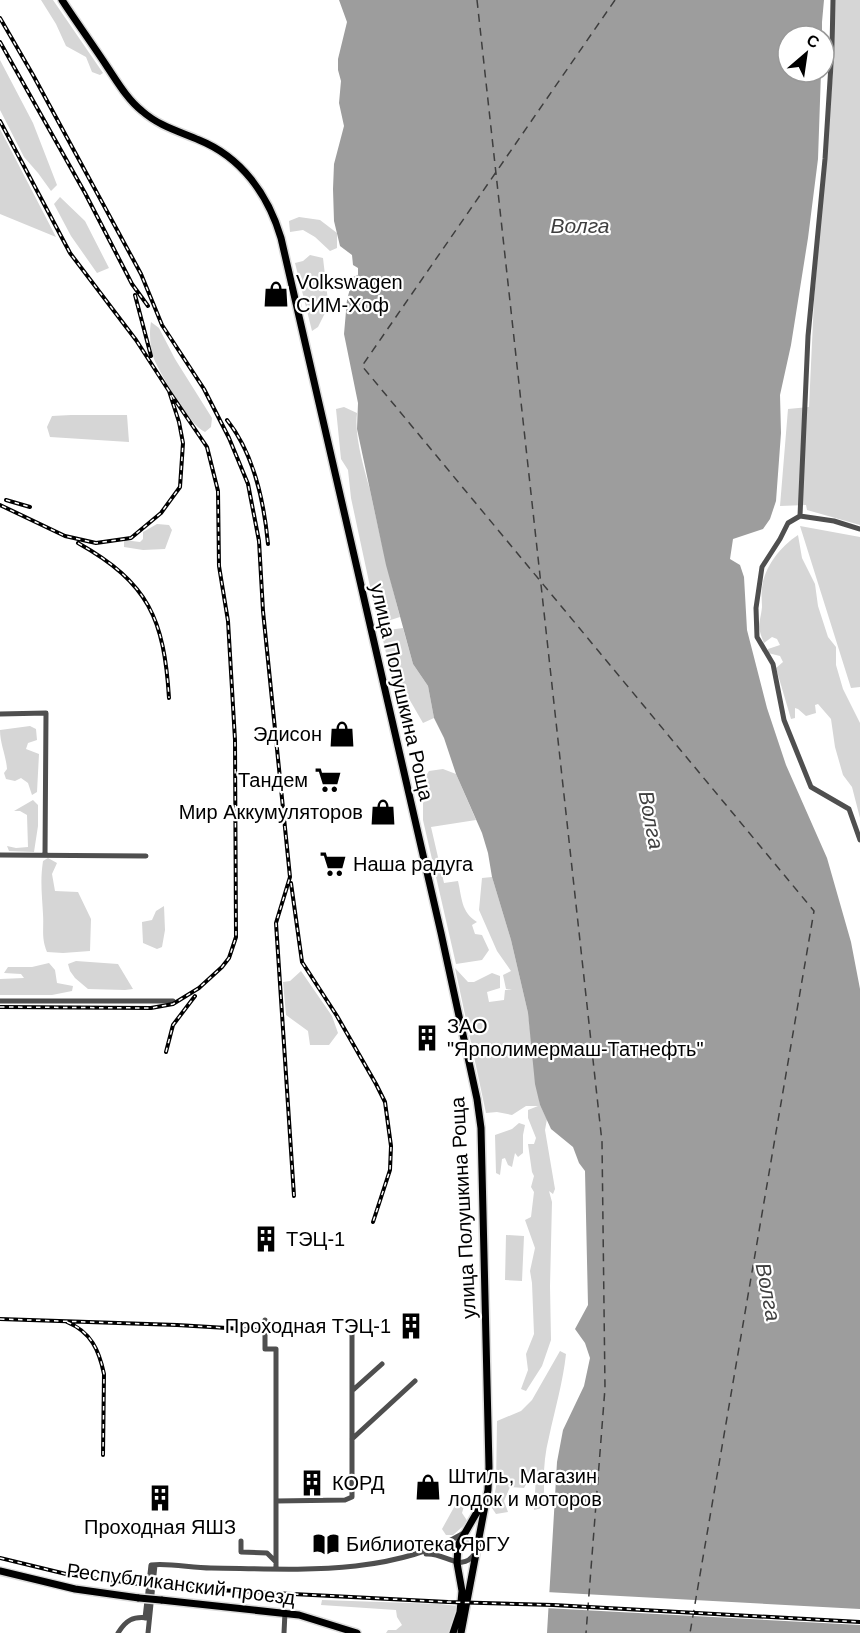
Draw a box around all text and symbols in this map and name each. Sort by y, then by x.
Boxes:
north arrow [776,24,836,84]
text: С [804,31,823,52]
water label: Волга [551,214,609,237]
place label: Volkswagen СИМ-Хоф [296,271,403,316]
shop icon: Volkswagen СИМ-Хоф [261,279,291,309]
street label: улица Полушкина Роща [366,581,438,804]
shop icon: Эдисон [327,719,357,749]
place label: Эдисон [253,723,322,745]
supermarket icon: Тандем [313,765,343,795]
place label: Тандем [238,769,308,791]
water label: Волга [635,789,668,851]
shop icon: Мир Аккумуляторов [368,797,398,827]
place label: Мир Аккумуляторов [179,801,363,823]
supermarket icon: Наша радуга [318,849,348,879]
place label: Наша радуга [353,853,474,875]
place label: ЗАО "Ярполимермаш-Татнефть" [447,1015,704,1060]
building icon: ЗАО "Ярполимермаш-Татнефть" [412,1023,442,1053]
street label: улица Полушкина Роща [446,1096,480,1319]
building icon: ТЭЦ-1 [251,1224,281,1254]
place label: ТЭЦ-1 [286,1228,345,1250]
water label: Волга [752,1261,785,1323]
building icon: Проходная ТЭЦ-1 [396,1311,426,1341]
place label: Проходная ТЭЦ-1 [225,1315,391,1337]
place label: Штиль, Магазин лодок и моторов [448,1465,602,1510]
building icon: КОРД [297,1468,327,1498]
place label: КОРД [332,1472,385,1494]
shop icon: Штиль, Магазин лодок и моторов [413,1472,443,1502]
building icon: Проходная ЯШЗ [145,1483,175,1513]
place label: Проходная ЯШЗ [84,1516,236,1538]
library icon: Библиотека ЯрГУ [311,1529,341,1559]
place label: Библиотека ЯрГУ [346,1533,510,1555]
street label: Республиканский проезд [65,1559,297,1609]

